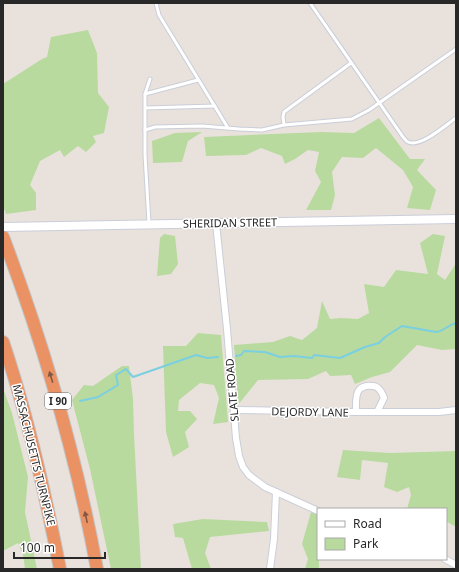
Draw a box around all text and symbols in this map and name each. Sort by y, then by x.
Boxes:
street label: SHERIDAN STREET [183,214,277,231]
street label: SLATE ROAD [221,358,242,422]
one-way arrow [48,371,54,383]
street label: MASSACHUSETTS TURNPIKE [10,383,59,527]
road number: I 90 [45,393,71,409]
street label: DEJORDY LANE [271,403,349,420]
legend [317,508,447,560]
one-way arrow [83,511,89,523]
text: Road [353,515,382,532]
scale bar [14,534,105,560]
text: Park [353,535,379,552]
text: 100 m [20,539,55,556]

